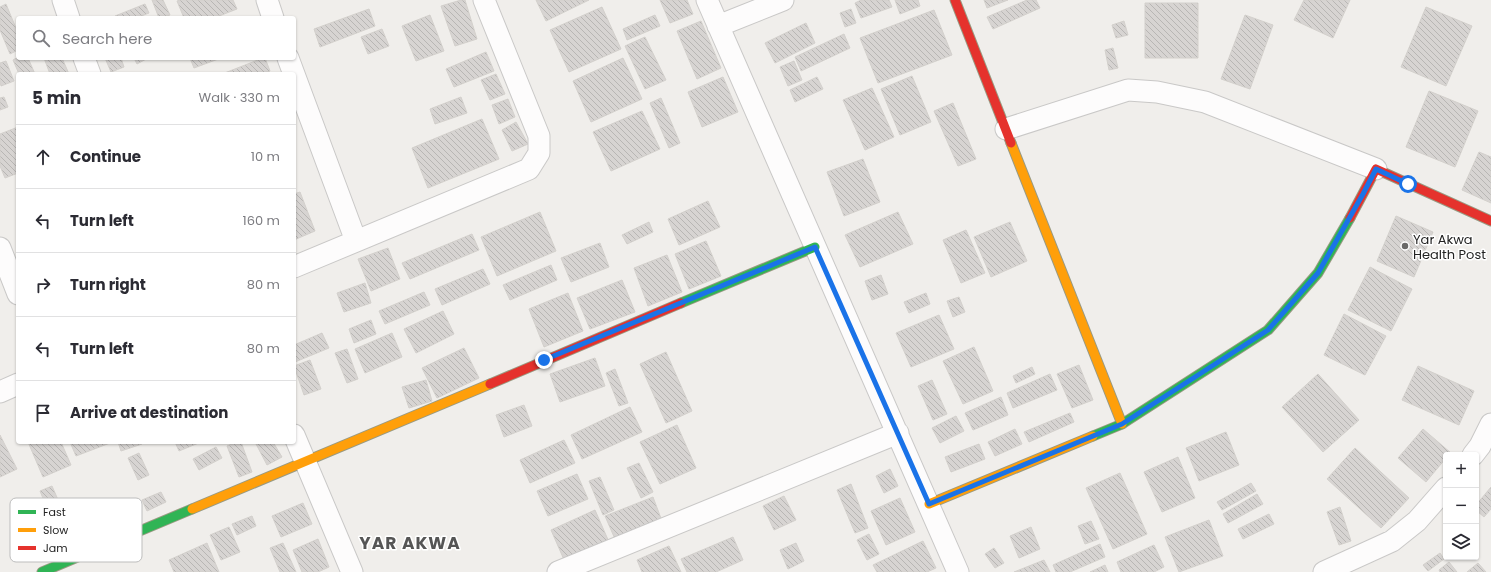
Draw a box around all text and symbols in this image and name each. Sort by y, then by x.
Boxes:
search box [16,16,296,60]
icon: search [30,27,52,49]
text: Search here [62,28,152,49]
text: 5 min [32,86,81,110]
text: Walk · 330 m [199,88,280,107]
icon: ahead [32,146,54,168]
text: Continue [70,146,141,167]
text: 10 m [251,147,280,166]
route start [1399,175,1417,193]
icon: left [32,210,54,232]
text: Turn left [70,210,134,231]
text: 160 m [243,211,280,230]
place label: Yar Akwa Health Post [1413,230,1486,264]
marker: Yar Akwa Health Post [1400,241,1410,251]
icon: right [32,274,54,296]
text: Turn right [70,274,146,295]
text: 80 m [247,275,280,294]
icon: left [32,338,54,360]
text: Turn left [70,338,134,359]
text: 80 m [247,339,280,358]
route end [535,351,553,369]
icon: arrive [32,402,54,424]
text: Arrive at destination [70,402,228,423]
map controls [1443,452,1479,560]
button: + [1443,452,1479,488]
button: − [1443,488,1479,524]
legend [10,498,142,562]
text: Fast [43,504,66,520]
text: Slow [43,522,68,538]
button: layers [1443,524,1479,560]
district label: YAR AKWA [359,531,461,555]
text: Jam [43,540,68,556]

